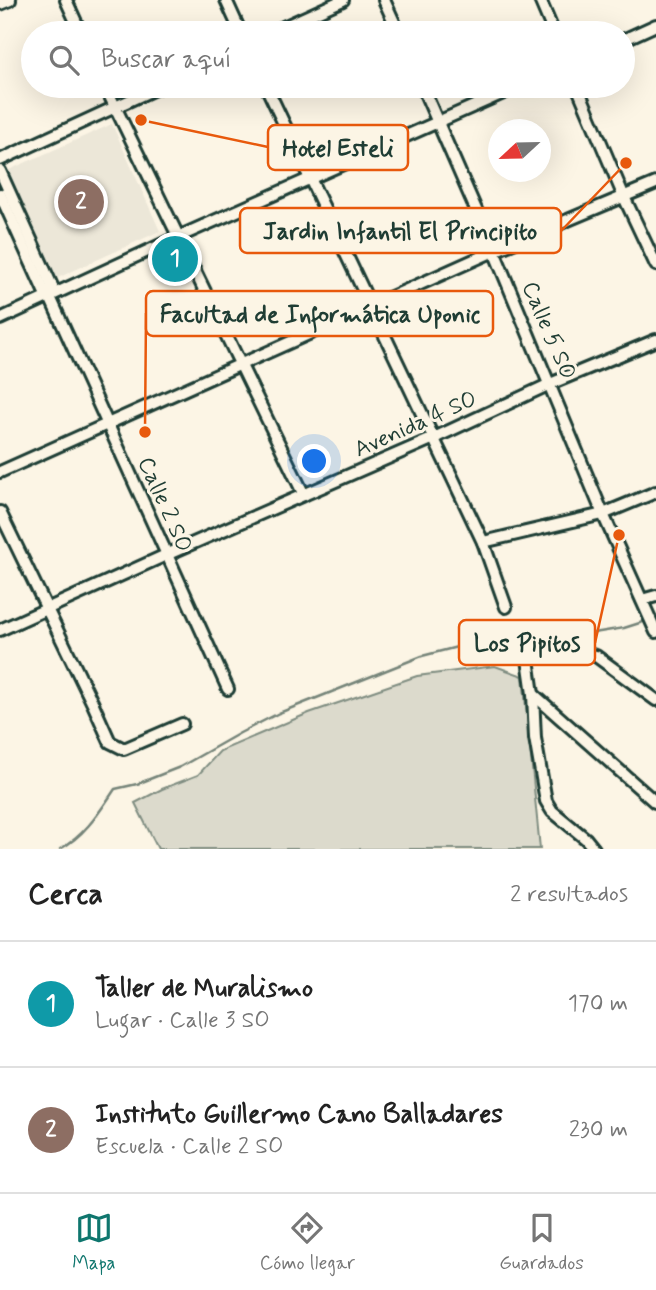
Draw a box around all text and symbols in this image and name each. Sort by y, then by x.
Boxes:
search box [21,21,635,98]
icon: search [45,41,83,79]
text: Buscar aquí [101,43,232,77]
north arrow [488,119,551,182]
callout: Hotel Esteli [268,125,408,170]
text: Hotel Esteli [282,134,394,165]
pin: 2 [58,176,104,228]
callout: Jardin Infantil El Principito [240,208,561,253]
text: Jardin Infantil El Principito [263,217,537,248]
pin: 1 [152,233,198,285]
street label: Calle 5 SO [514,277,582,384]
callout: Facultad de Informática Uponic [146,291,493,336]
text: Facultad de Informática Uponic [160,300,481,333]
street label: Avenida 4 SO [350,384,482,465]
your location [297,444,331,478]
street label: Calle 2 SO [130,452,199,557]
callout: Los Pipitos [459,620,595,665]
text: Los Pipitos [474,629,581,660]
text: Cerca [28,875,103,914]
text: 2 resultados [510,880,628,910]
text: Taller de Muralismo [95,972,313,1006]
text: 1 [46,989,56,1019]
text: 170 m [568,989,628,1019]
text: Lugar · Calle 3 SO [95,1006,270,1036]
text: Instituto Guillermo Cano Balladares [95,1098,503,1132]
text: 2 [45,1115,57,1145]
text: 230 m [569,1115,628,1145]
text: Escuela · Calle 2 SO [95,1132,284,1162]
tab: Mapa [72,1209,115,1276]
tab: Cómo llegar [260,1209,355,1276]
tab: Guardados [499,1209,584,1276]

